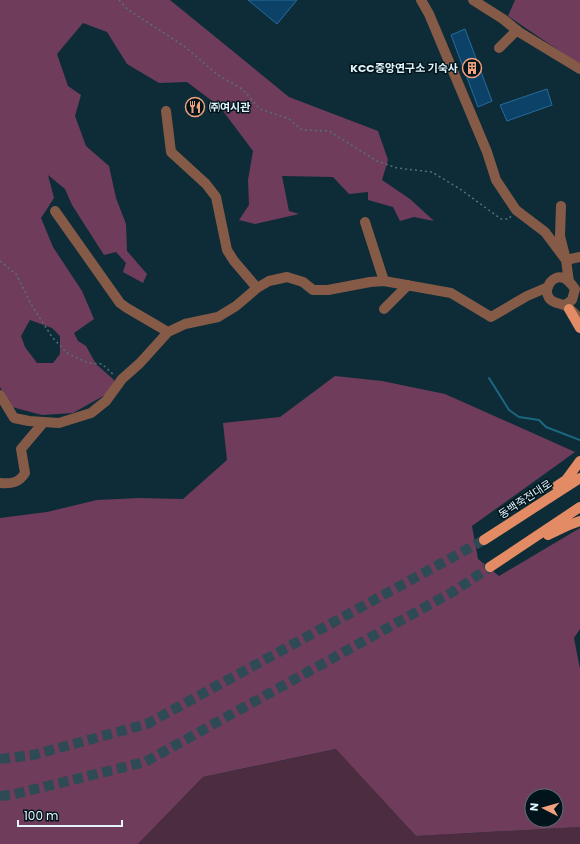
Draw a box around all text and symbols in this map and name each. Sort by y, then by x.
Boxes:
building icon: KCC중앙연구소 기숙사 [461,57,483,79]
place label: KCC중앙연구소 기숙사 [350,60,458,76]
restaurant icon: ㈜여시관 [184,96,206,118]
place label: ㈜여시관 [209,99,250,115]
street label: 동백죽전대로 [495,476,555,522]
north arrow [524,788,564,828]
scale bar [18,802,122,828]
text: N [526,802,542,812]
text: 100 m [24,807,58,824]

